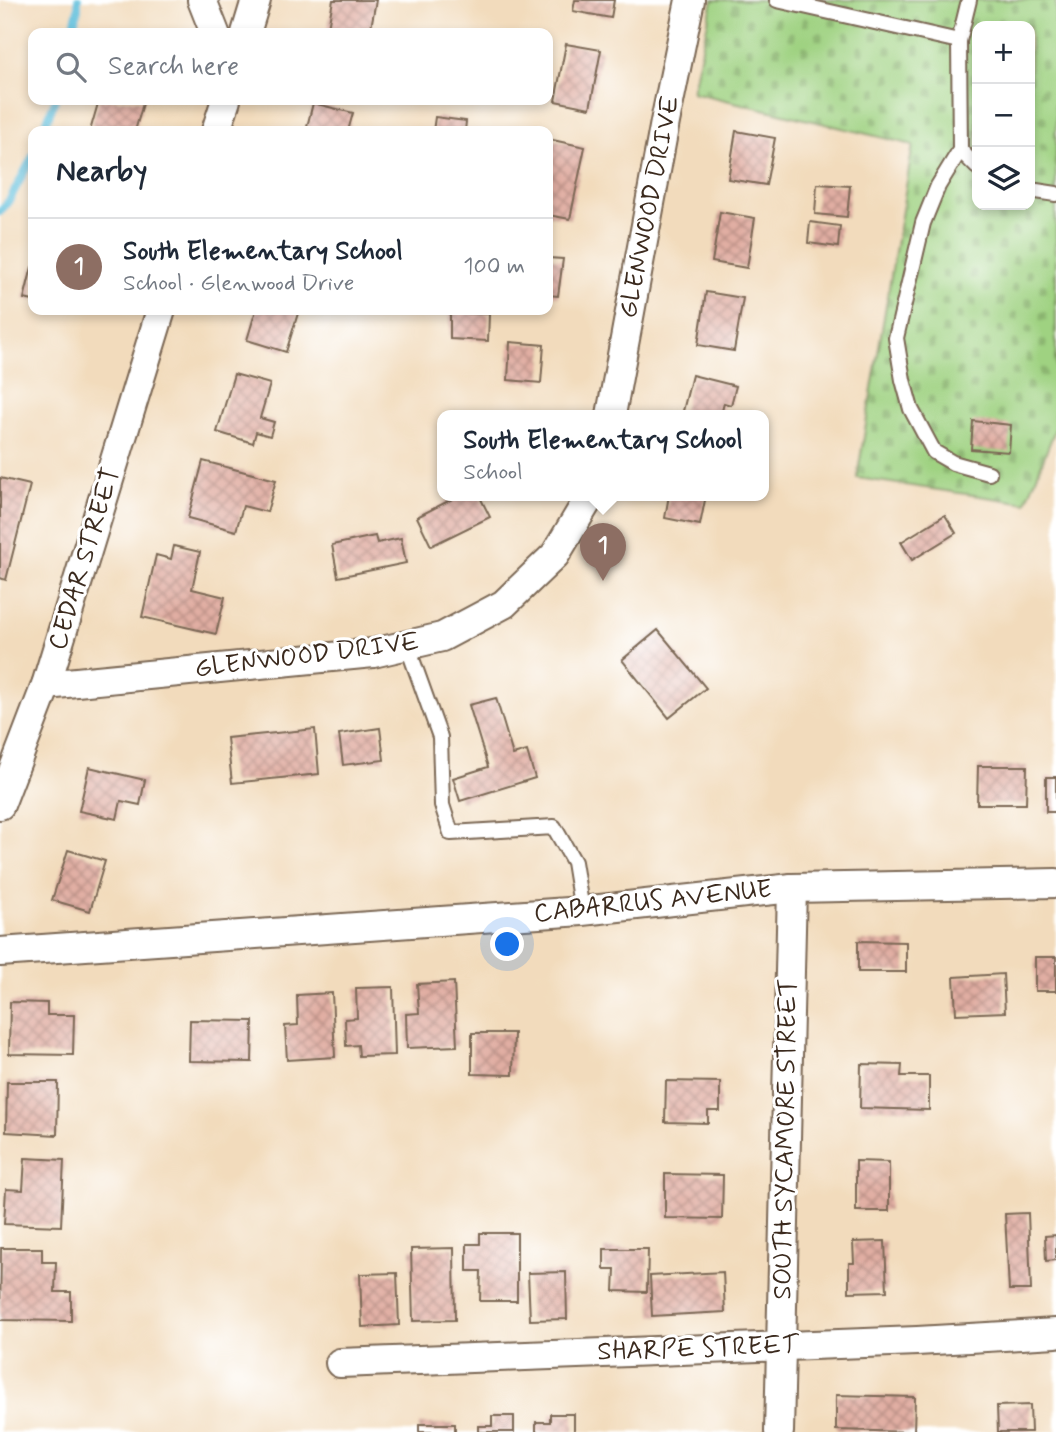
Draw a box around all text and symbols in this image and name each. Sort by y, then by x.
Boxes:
map controls [972,21,1035,210]
button: + [972,21,1035,84]
search box [28,28,553,105]
icon: search [52,48,90,86]
text: Search here [108,50,239,84]
button: − [972,84,1035,147]
street label: GLENWOOD DRIVE [612,93,688,321]
button: layers [972,147,1035,210]
text: Nearby [56,152,147,191]
text: South Elementary School [123,235,403,269]
text: 1 [74,252,84,282]
text: 100 m [463,252,525,282]
text: School · Glenwood Drive [123,269,354,299]
popup [437,410,769,501]
text: South Elementary School [463,424,743,458]
text: School [463,458,523,488]
street label: CEDAR STREET [41,464,129,654]
pin: 1 [580,523,626,581]
street label: GLENWOOD DRIVE [193,625,421,687]
street label: CABARRUS AVENUE [532,873,774,931]
your location [490,927,524,961]
street label: SOUTH SYCAMORE STREET [766,978,806,1300]
street label: SHARPE STREET [597,1328,801,1370]

